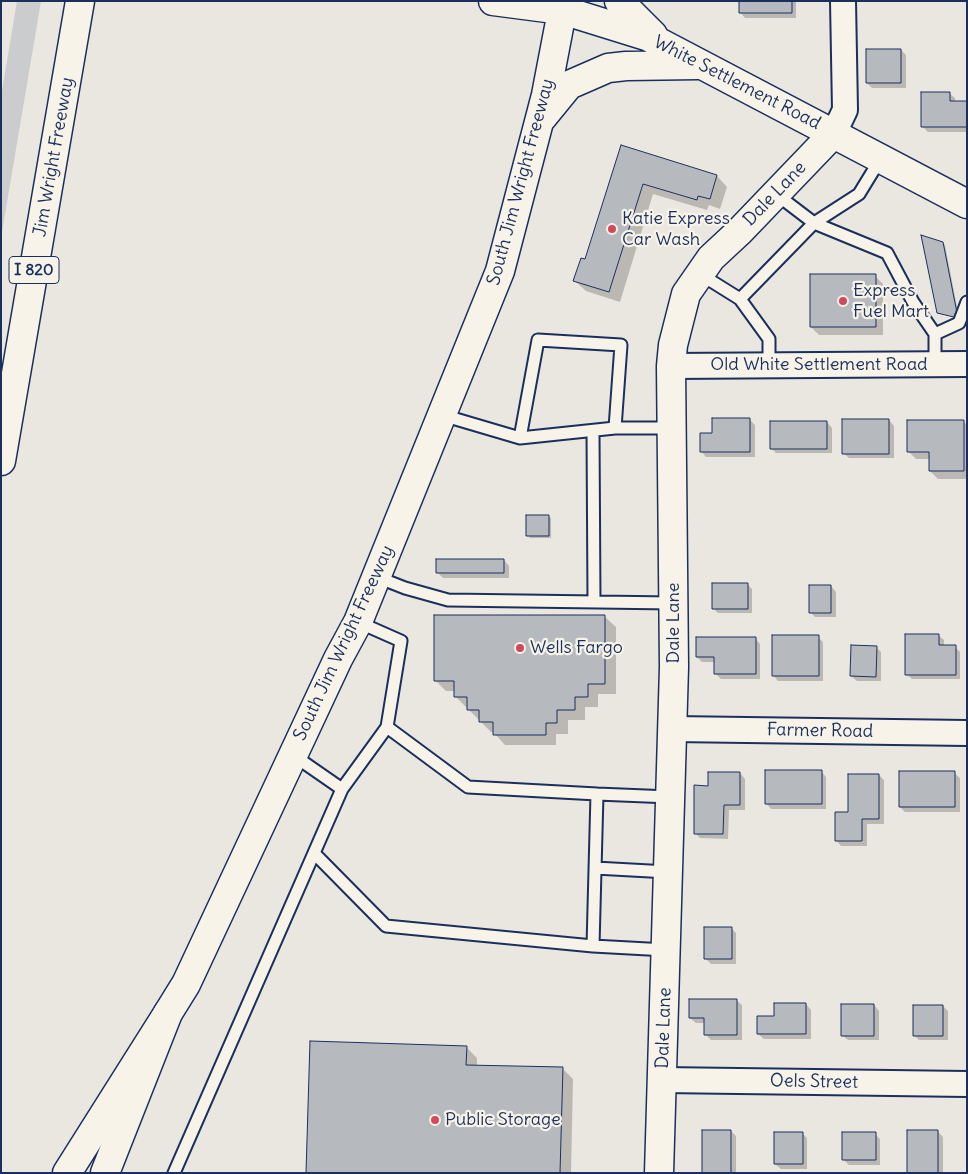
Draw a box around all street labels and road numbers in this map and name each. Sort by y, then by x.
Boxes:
street label: White Settlement Road [650,31,824,135]
street label: Jim Wright Freeway [29,76,79,238]
street label: South Jim Wright Freeway [483,76,559,288]
street label: Dale Lane [739,157,811,231]
road number: I 820 [9,256,59,284]
street label: Old White Settlement Road [710,354,928,376]
street label: South Jim Wright Freeway [289,542,399,744]
street label: Dale Lane [663,582,685,664]
street label: Farmer Road [767,719,873,743]
street label: Dale Lane [652,987,676,1069]
street label: Oels Street [770,1070,858,1094]

